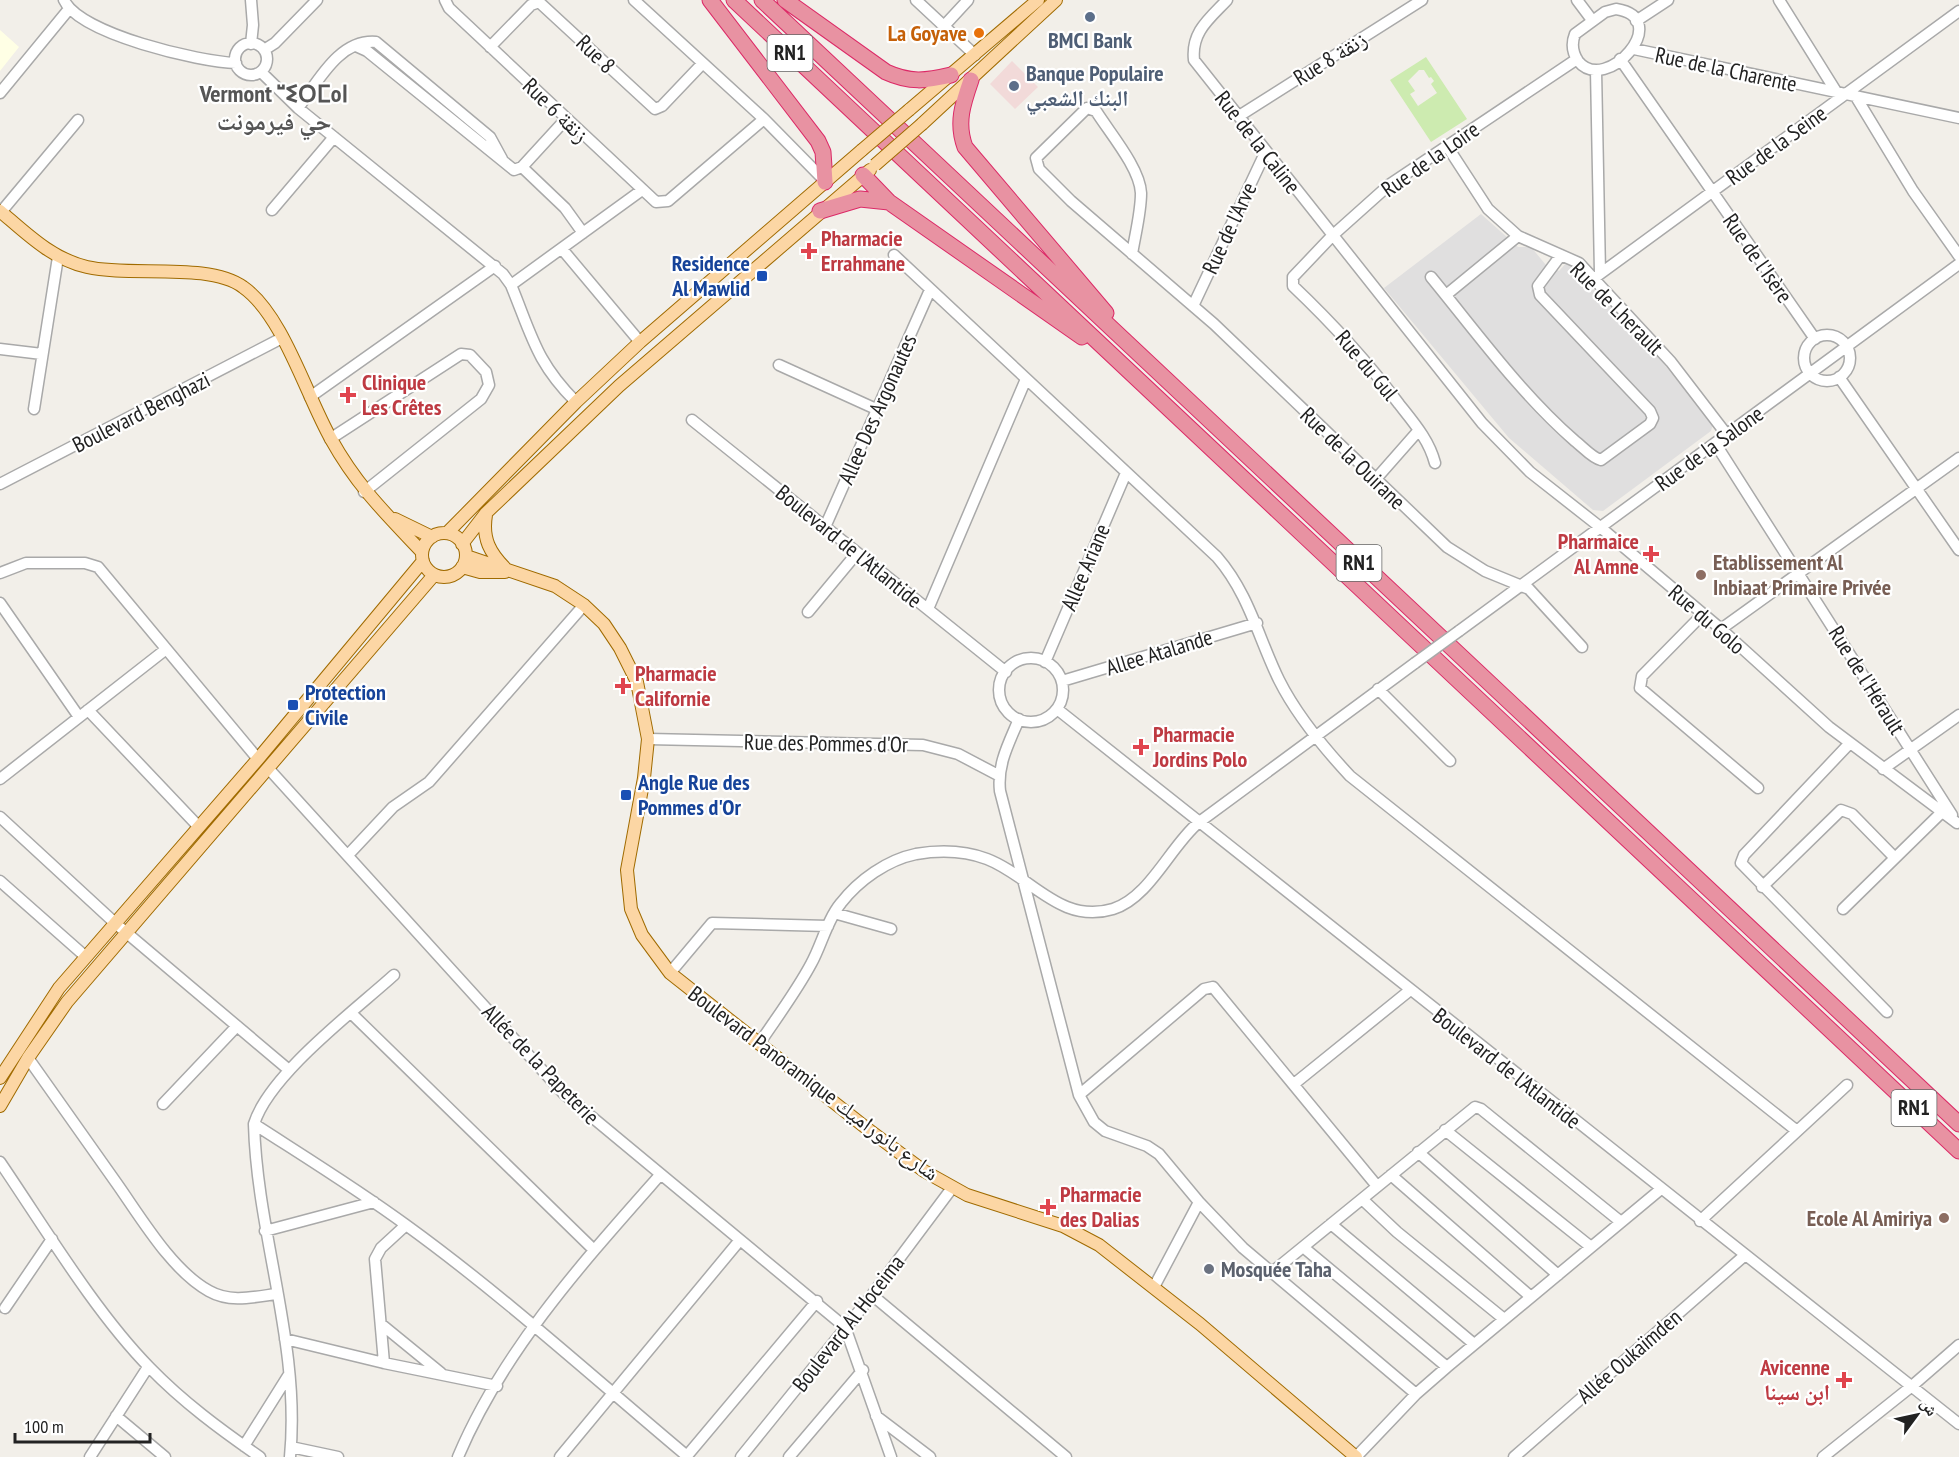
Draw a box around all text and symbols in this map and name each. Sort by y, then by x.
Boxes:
marker: BMCI Bank [1083,10,1097,24]
place label: La Goyave [888,19,967,47]
street label: Rue 8 زنقة [1288,25,1372,91]
marker: La Goyave [972,26,986,40]
place label: BMCI Bank [1048,26,1133,54]
street label: Rue 8 [571,29,621,79]
road number: RN1 [768,35,812,71]
street label: Rue de la Charente [1653,40,1799,98]
place label: Banque Populaire البنك الشعبي [1026,59,1164,115]
street label: Rue 6 زنقة [517,72,595,148]
district label: Vermont ⵯⵉⵔⵎoⵏ حي فيرمونت [199,78,348,141]
marker: Banque Populaire البنك الشعبي [1007,79,1021,93]
street label: Rue de la Caline [1209,85,1307,199]
street label: Rue de la Seine [1720,99,1832,191]
street label: Rue de la Loire [1376,115,1484,203]
street label: Rue de l'Arve [1196,178,1262,278]
street label: Rue de l'Isère [1717,208,1799,308]
place label: Pharmacie Errahmane [821,224,905,277]
marker: Pharmacie Errahmane [802,244,816,258]
place label: Residence Al Mawlid [671,249,750,302]
street label: Rue de Lherault [1564,255,1670,361]
marker: Residence Al Mawlid [755,269,769,283]
street label: Rue du Gul [1330,324,1405,406]
street label: Allee Des Argonautes [831,330,923,488]
street label: Boulevard Benghazi [68,365,214,459]
place label: Clinique Les Crêtes [362,368,442,421]
marker: Clinique Les Crêtes [339,386,357,404]
street label: Rue de la Salone [1649,399,1769,497]
street label: Rue de la Ouirane [1294,401,1412,515]
street label: Boulevard de l'Atlantide [770,478,928,614]
street label: Allee Ariane [1054,519,1116,615]
place label: Pharmaice Al Amne [1558,527,1639,580]
road number: RN1 [1336,545,1382,581]
marker: Pharmaice Al Amne [1644,547,1658,561]
place label: Etablissement Al Inbiaat Primaire Privée [1713,548,1891,601]
marker: Etablissement Al Inbiaat Primaire Privée [1694,568,1708,582]
street label: Rue du Golo [1663,578,1751,660]
street label: Rue de l'Hérault [1823,621,1911,739]
street label: Allee Atalande [1102,623,1216,681]
place label: Pharmacie Californie [635,659,717,712]
place label: Protection Civile [305,678,386,731]
marker: Pharmacie Californie [616,679,630,693]
marker: Protection Civile [286,698,300,712]
place label: Pharmacie Jordins Polo [1152,720,1247,773]
street label: Rue des Pommes d'Or [744,728,908,758]
marker: Pharmacie Jordins Polo [1134,740,1148,754]
place label: Angle Rue des Pommes d'Or [637,768,750,821]
marker: Angle Rue des Pommes d'Or [619,788,633,802]
street label: Boulevard Panoramique شارع بانوراميك [683,979,945,1187]
street label: Allée de la Papeterie [476,998,606,1130]
street label: Boulevard de l'Atlantide [1427,1002,1587,1134]
road number: RN1 [1892,1090,1936,1126]
place label: Pharmacie des Dalias [1060,1180,1142,1233]
marker: Pharmacie des Dalias [1041,1200,1055,1214]
place label: Ecole Al Amiriya [1807,1204,1932,1232]
marker: Ecole Al Amiriya [1937,1211,1951,1225]
street label: Boulevard Al Hoceima [786,1249,910,1397]
place label: Mosquée Taha [1221,1255,1332,1283]
marker: Mosquée Taha [1202,1262,1216,1276]
street label: Allée Oukaïmden [1571,1303,1687,1409]
place label: Avicenne ابن سينا [1759,1353,1830,1406]
marker: Avicenne ابن سينا [1835,1371,1853,1389]
north arrow [1887,1385,1947,1445]
text: ش [1917,1394,1943,1419]
scale bar [15,1406,150,1444]
text: 100 m [24,1415,64,1438]

